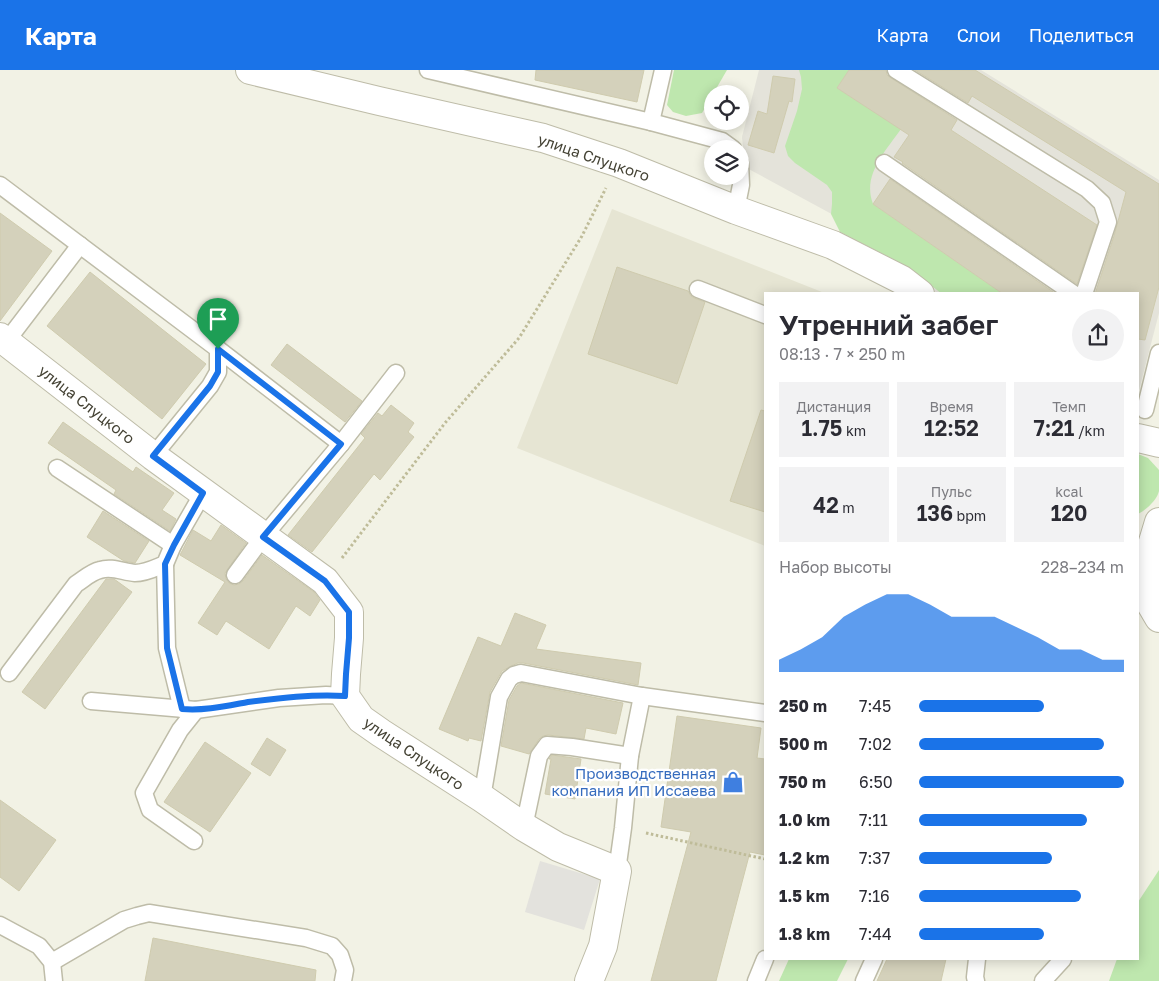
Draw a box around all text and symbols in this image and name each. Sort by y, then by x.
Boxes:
text: Карта [25,21,97,50]
text: Карта [877,24,929,46]
text: Слои [957,24,1001,46]
text: Поделиться [1029,24,1134,46]
map controls [704,85,749,185]
button: locate [704,85,749,130]
street label: улица Слуцкого [536,129,652,185]
button: layers [704,140,749,185]
pin [197,298,239,349]
icon: arrive [204,305,232,333]
text: Утренний забег [779,308,998,341]
button: share [1072,309,1124,361]
text: 08:13 · 7 × 250 m [779,344,905,364]
street label: улица Слуцкого [35,361,139,447]
text: Дистанция [797,398,871,415]
text: Время [929,398,974,415]
text: Темп [1052,398,1086,415]
text: 1.75 [801,415,842,441]
text: 12:52 [924,415,979,441]
text: 7:21 [1033,415,1074,441]
text: km [842,422,866,439]
text: /km [1074,422,1105,439]
text: Пульс [931,483,972,500]
text: kcal [1055,483,1083,500]
text: 42 [813,492,839,518]
text: m [839,499,855,516]
text: 136 [917,500,953,526]
text: 120 [1051,500,1087,526]
text: bpm [953,507,986,524]
text: Набор высоты [779,557,892,577]
text: 228–234 m [1041,557,1124,577]
text: 250 m [779,696,827,716]
text: 7:45 [859,696,891,716]
street label: улица Слуцкого [360,713,468,793]
text: 500 m [779,734,828,754]
text: 7:02 [859,734,891,754]
place label: Производственная компания ИП Иссаева [552,764,716,799]
shop icon: Производственная компания ИП Иссаева [720,769,746,795]
text: 750 m [779,772,826,792]
text: 6:50 [859,772,893,792]
text: 1.0 km [779,810,830,830]
text: 7:11 [859,810,888,830]
text: 1.2 km [779,848,829,868]
text: 7:37 [859,848,890,868]
text: 1.5 km [779,886,829,906]
text: 7:16 [859,886,890,906]
text: 1.8 km [779,924,830,944]
text: 7:44 [859,924,892,944]

